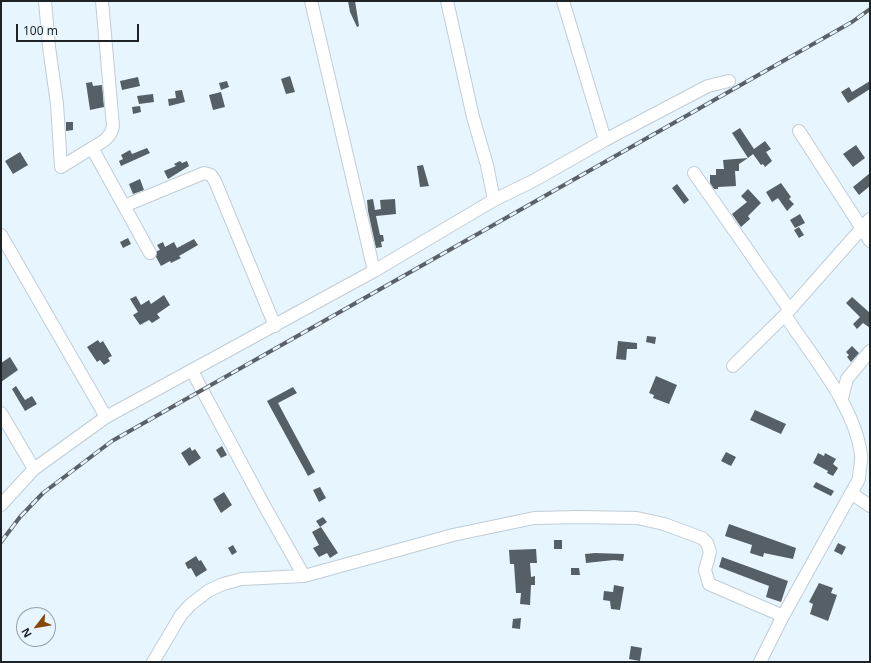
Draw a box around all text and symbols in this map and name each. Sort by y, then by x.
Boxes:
scale bar [18,16,141,42]
text: 100 m [23,22,58,39]
north arrow [16,607,56,647]
text: N [17,625,35,641]

